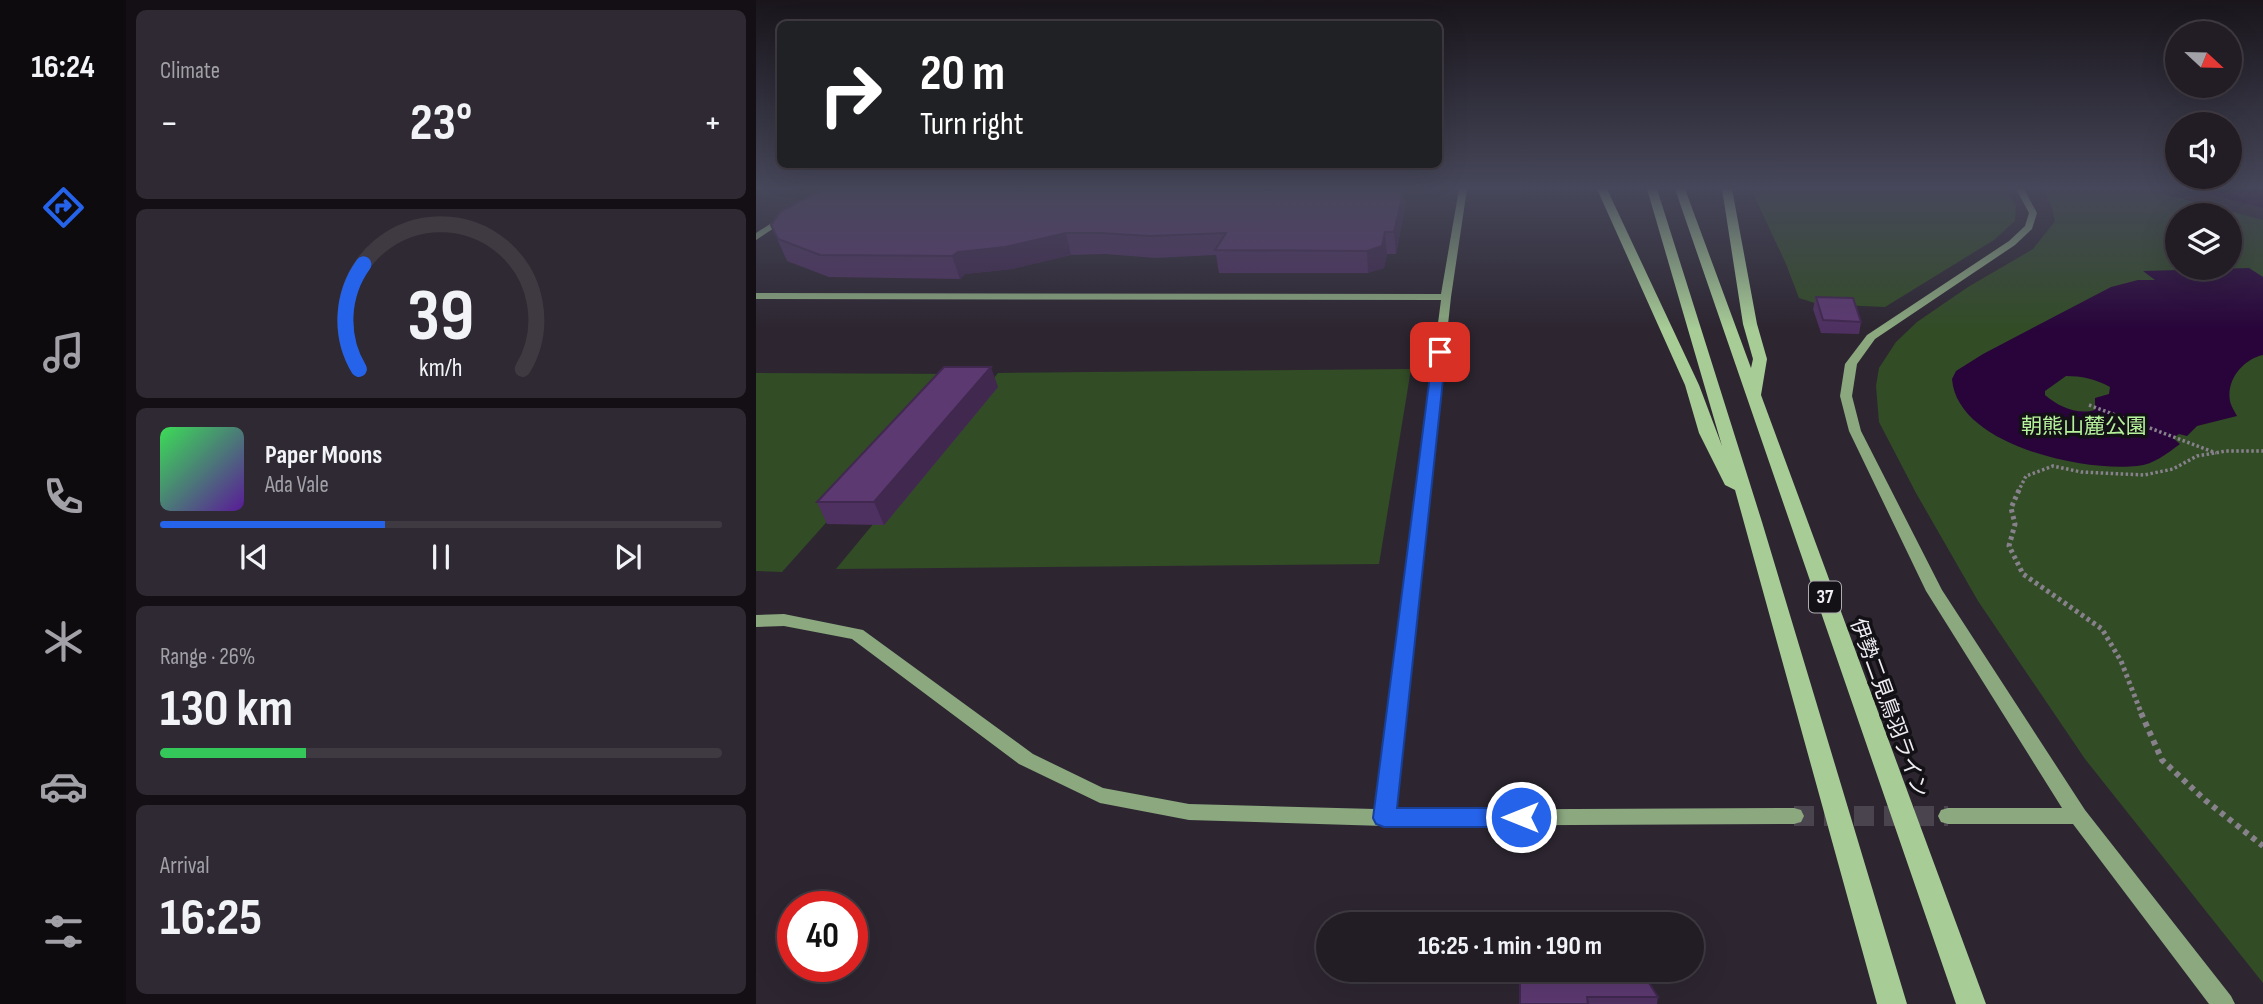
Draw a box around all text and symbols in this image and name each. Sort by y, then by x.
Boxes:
north arrow [2165,21,2242,98]
map controls [2165,21,2242,280]
text: 20 m [920,45,1005,104]
text: 16:24 [31,48,95,87]
icon: right [805,49,896,140]
text: Climate [160,57,220,85]
text: 23° [410,92,472,155]
text: − [160,101,179,146]
text: + [703,101,722,146]
text: Turn right [920,105,1024,144]
button: sound [2165,112,2242,189]
icon: directions [39,183,88,232]
button: layers [2165,203,2242,280]
text: 39 [407,274,475,362]
pin [1410,322,1470,382]
icon: music [39,328,88,377]
icon: arrive [1421,333,1459,371]
text: km/h [419,353,463,384]
park label: 朝熊山麓公園 [2021,414,2147,439]
text: Paper Moons [265,440,382,471]
text: Ada Vale [265,471,329,499]
icon: phone [39,472,88,521]
icon: previous [235,538,273,576]
icon: pause [422,538,460,576]
icon: next [609,538,647,576]
road number: 37 [1809,582,1841,612]
street label: 伊勢二見鳥羽ライン [1845,615,1933,801]
icon: climate [39,617,88,666]
text: Range · 26% [160,643,255,671]
text: 130 km [160,678,293,741]
icon: car [39,762,88,811]
position arrow [1484,780,1558,854]
text: Arrival [160,852,209,880]
text: 16:25 [160,887,262,950]
speed limit sign: 40 [777,891,868,982]
icon: filters [39,907,88,956]
text: 16:25 · 1 min · 190 m [1418,931,1602,962]

